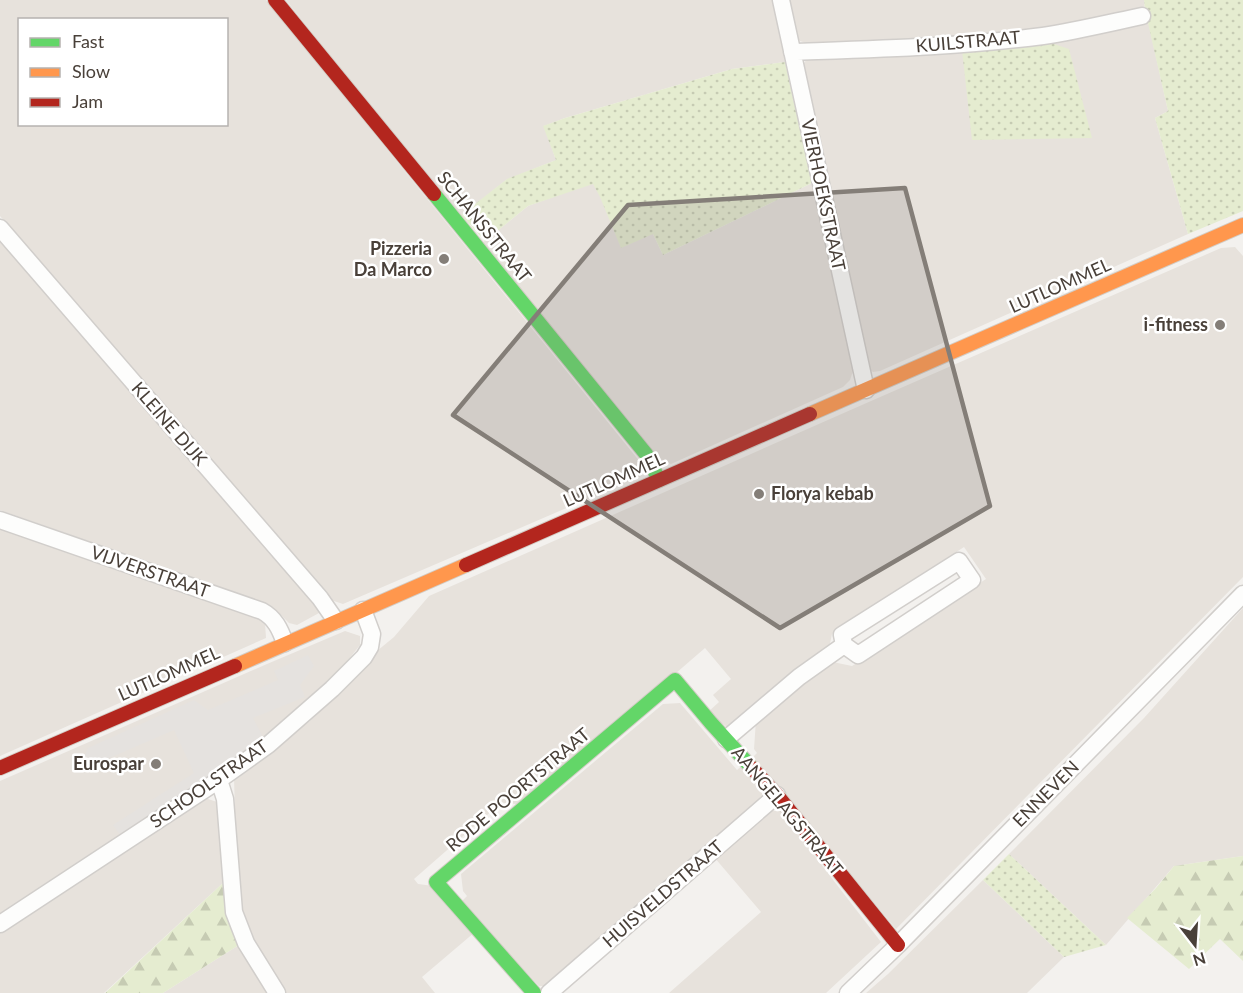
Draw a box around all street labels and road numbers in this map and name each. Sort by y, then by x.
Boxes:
street label: KUILSTRAAT [915,25,1021,57]
street label: VIERHOEKSTRAAT [797,117,851,273]
street label: SCHANSSTRAAT [433,166,537,287]
street label: LUTLOMMEL [1005,253,1114,317]
street label: KLEINE DIJK [127,377,212,470]
street label: LUTLOMMEL [559,447,668,511]
street label: VIJVERSTRAAT [88,540,213,602]
street label: LUTLOMMEL [114,641,223,705]
street label: RODE POORTSTRAAT [441,722,594,856]
street label: SCHOOLSTRAAT [145,734,272,832]
street label: AANGELAGSTRAAT [727,742,848,879]
street label: ENNEVEN [1008,756,1083,831]
street label: HUISVELDSTRAAT [598,835,727,952]

